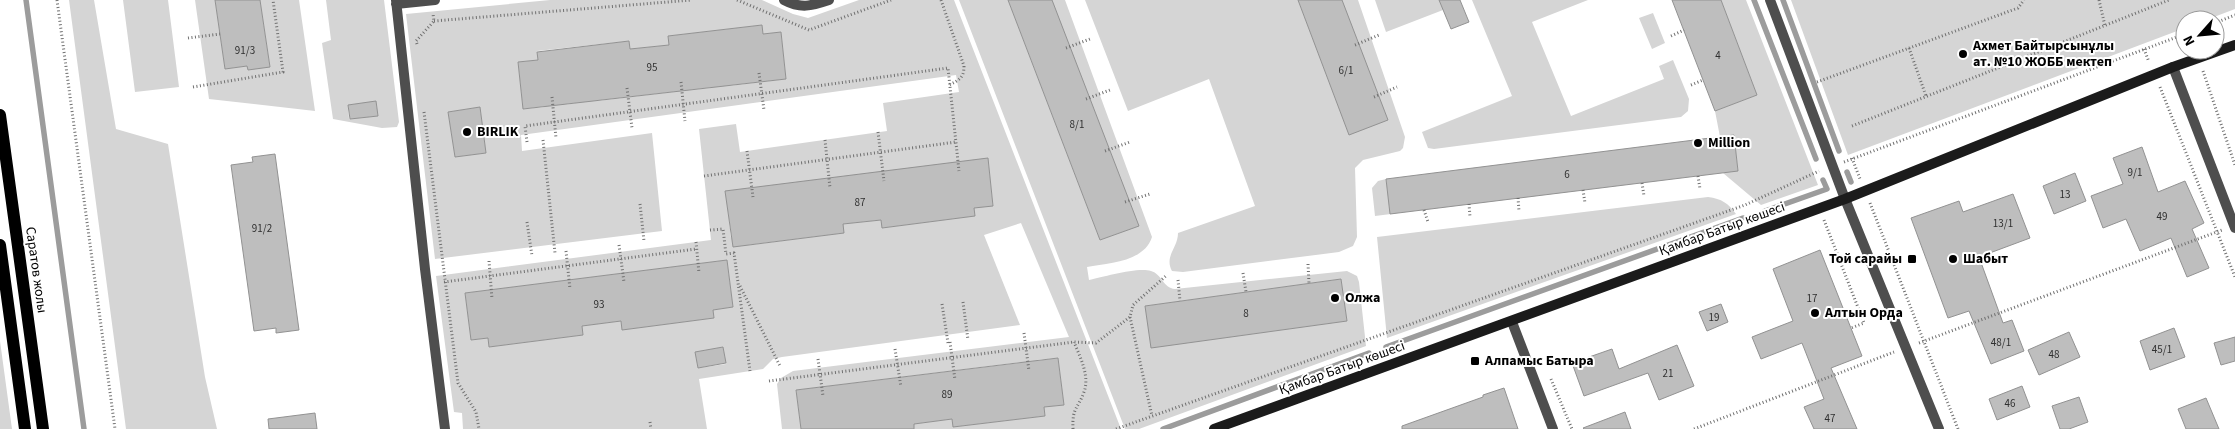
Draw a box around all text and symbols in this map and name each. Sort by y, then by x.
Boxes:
north arrow [2175,10,2225,60]
text: N [2178,32,2200,49]
place label: Ахмет Байтырсынұлы ат. №10 ЖОББ мектеп [1972,36,2114,72]
house number: 91/3 [235,43,255,58]
house number: 4 [1715,48,1721,63]
marker: Ахмет Байтырсынұлы ат. №10 ЖОББ мектеп [1957,48,1969,60]
house number: 95 [647,60,657,75]
house number: 6/1 [1339,63,1353,78]
house number: 8/1 [1070,117,1084,132]
place label: BIRLIK [477,122,519,142]
marker: BIRLIK [461,126,473,138]
place label: Million [1708,133,1750,153]
marker: Million [1692,137,1704,149]
house number: 9/1 [2128,165,2142,180]
house number: 6 [1564,167,1570,182]
house number: 13 [2060,187,2070,202]
house number: 87 [855,195,865,210]
street label: Қамбар Батыр көшесі [1656,197,1788,261]
house number: 49 [2157,209,2167,224]
house number: 13/1 [1993,216,2013,231]
house number: 91/2 [252,221,272,236]
street label: Саратов жолы [20,225,52,315]
place label: Той сарайы [1829,249,1902,269]
place label: Шабыт [1963,249,2008,269]
marker: Той сарайы [1906,253,1918,265]
marker: Шабыт [1947,253,1959,265]
place label: Олжа [1345,288,1380,308]
house number: 17 [1807,291,1817,306]
marker: Олжа [1329,292,1341,304]
house number: 93 [594,297,604,312]
place label: Алтын Орда [1824,303,1903,323]
house number: 8 [1243,306,1249,321]
marker: Алтын Орда [1809,307,1821,319]
house number: 19 [1709,310,1719,325]
house number: 48/1 [1991,335,2011,350]
street label: Қамбар Батыр көшесі [1276,336,1408,400]
house number: 45/1 [2152,342,2172,357]
house number: 48 [2049,347,2060,362]
place label: Алпамыс Батыра [1484,351,1594,371]
marker: Алпамыс Батыра [1469,355,1481,367]
house number: 21 [1663,366,1673,381]
house number: 89 [942,387,952,402]
house number: 46 [2005,396,2016,411]
house number: 47 [1825,411,1835,426]

